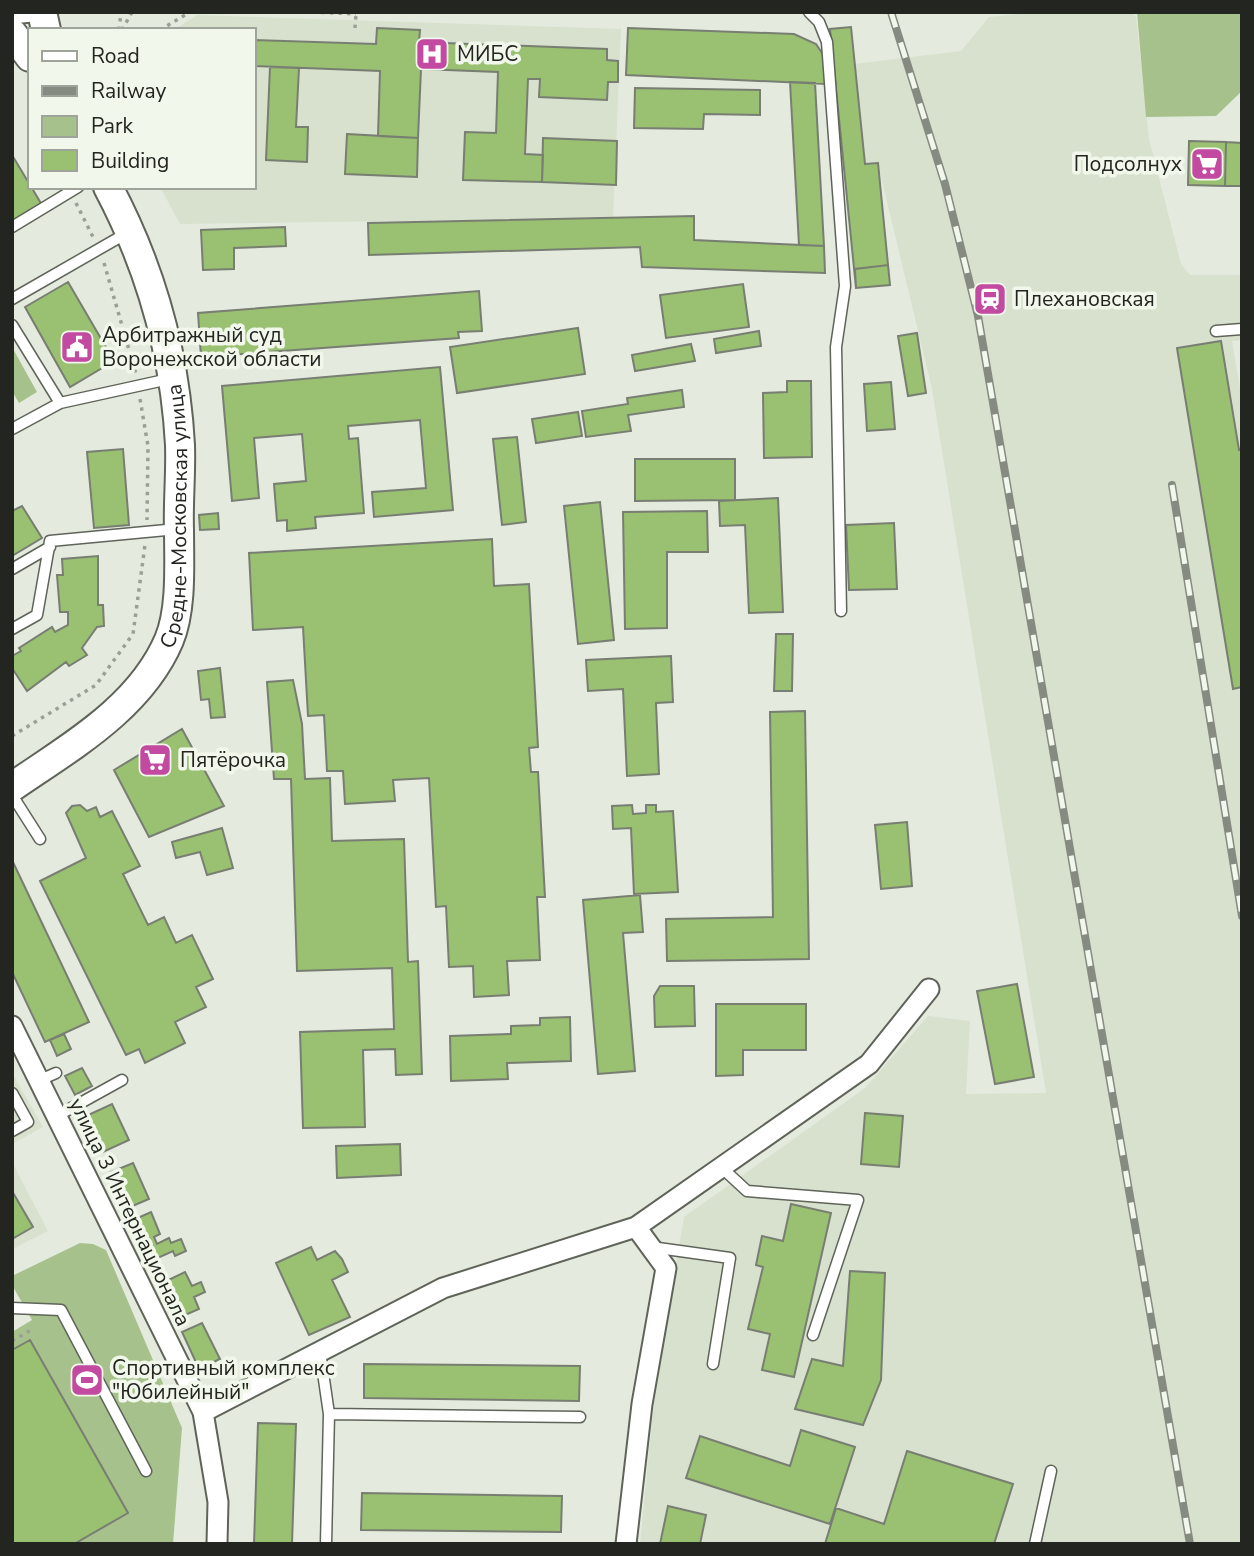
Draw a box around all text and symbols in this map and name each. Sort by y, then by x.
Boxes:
legend [28,28,256,189]
hospital icon: МИБС [413,35,451,73]
place label: МИБС [457,40,519,68]
text: Road [91,42,140,70]
text: Railway [91,77,166,105]
text: Park [91,112,133,140]
supermarket icon: Подсолнух [1188,145,1226,183]
text: Building [91,147,169,175]
place label: Подсолнух [1074,150,1182,178]
station icon: Плехановская [971,280,1009,318]
place label: Плехановская [1014,285,1155,313]
place label: Арбитражный суд Воронежской области [102,321,322,373]
public building icon: Арбитражный суд Воронежской области [58,328,96,366]
street label: Средне-Московская улица [153,382,194,653]
supermarket icon: Пятёрочка [136,741,174,779]
place label: Пятёрочка [180,746,286,774]
street label: улица 3 Интернационала [63,1093,197,1331]
place label: Спортивный комплекс "Юбилейный" [112,1354,335,1406]
sports icon: Спортивный комплекс "Юбилейный" [68,1361,106,1399]

